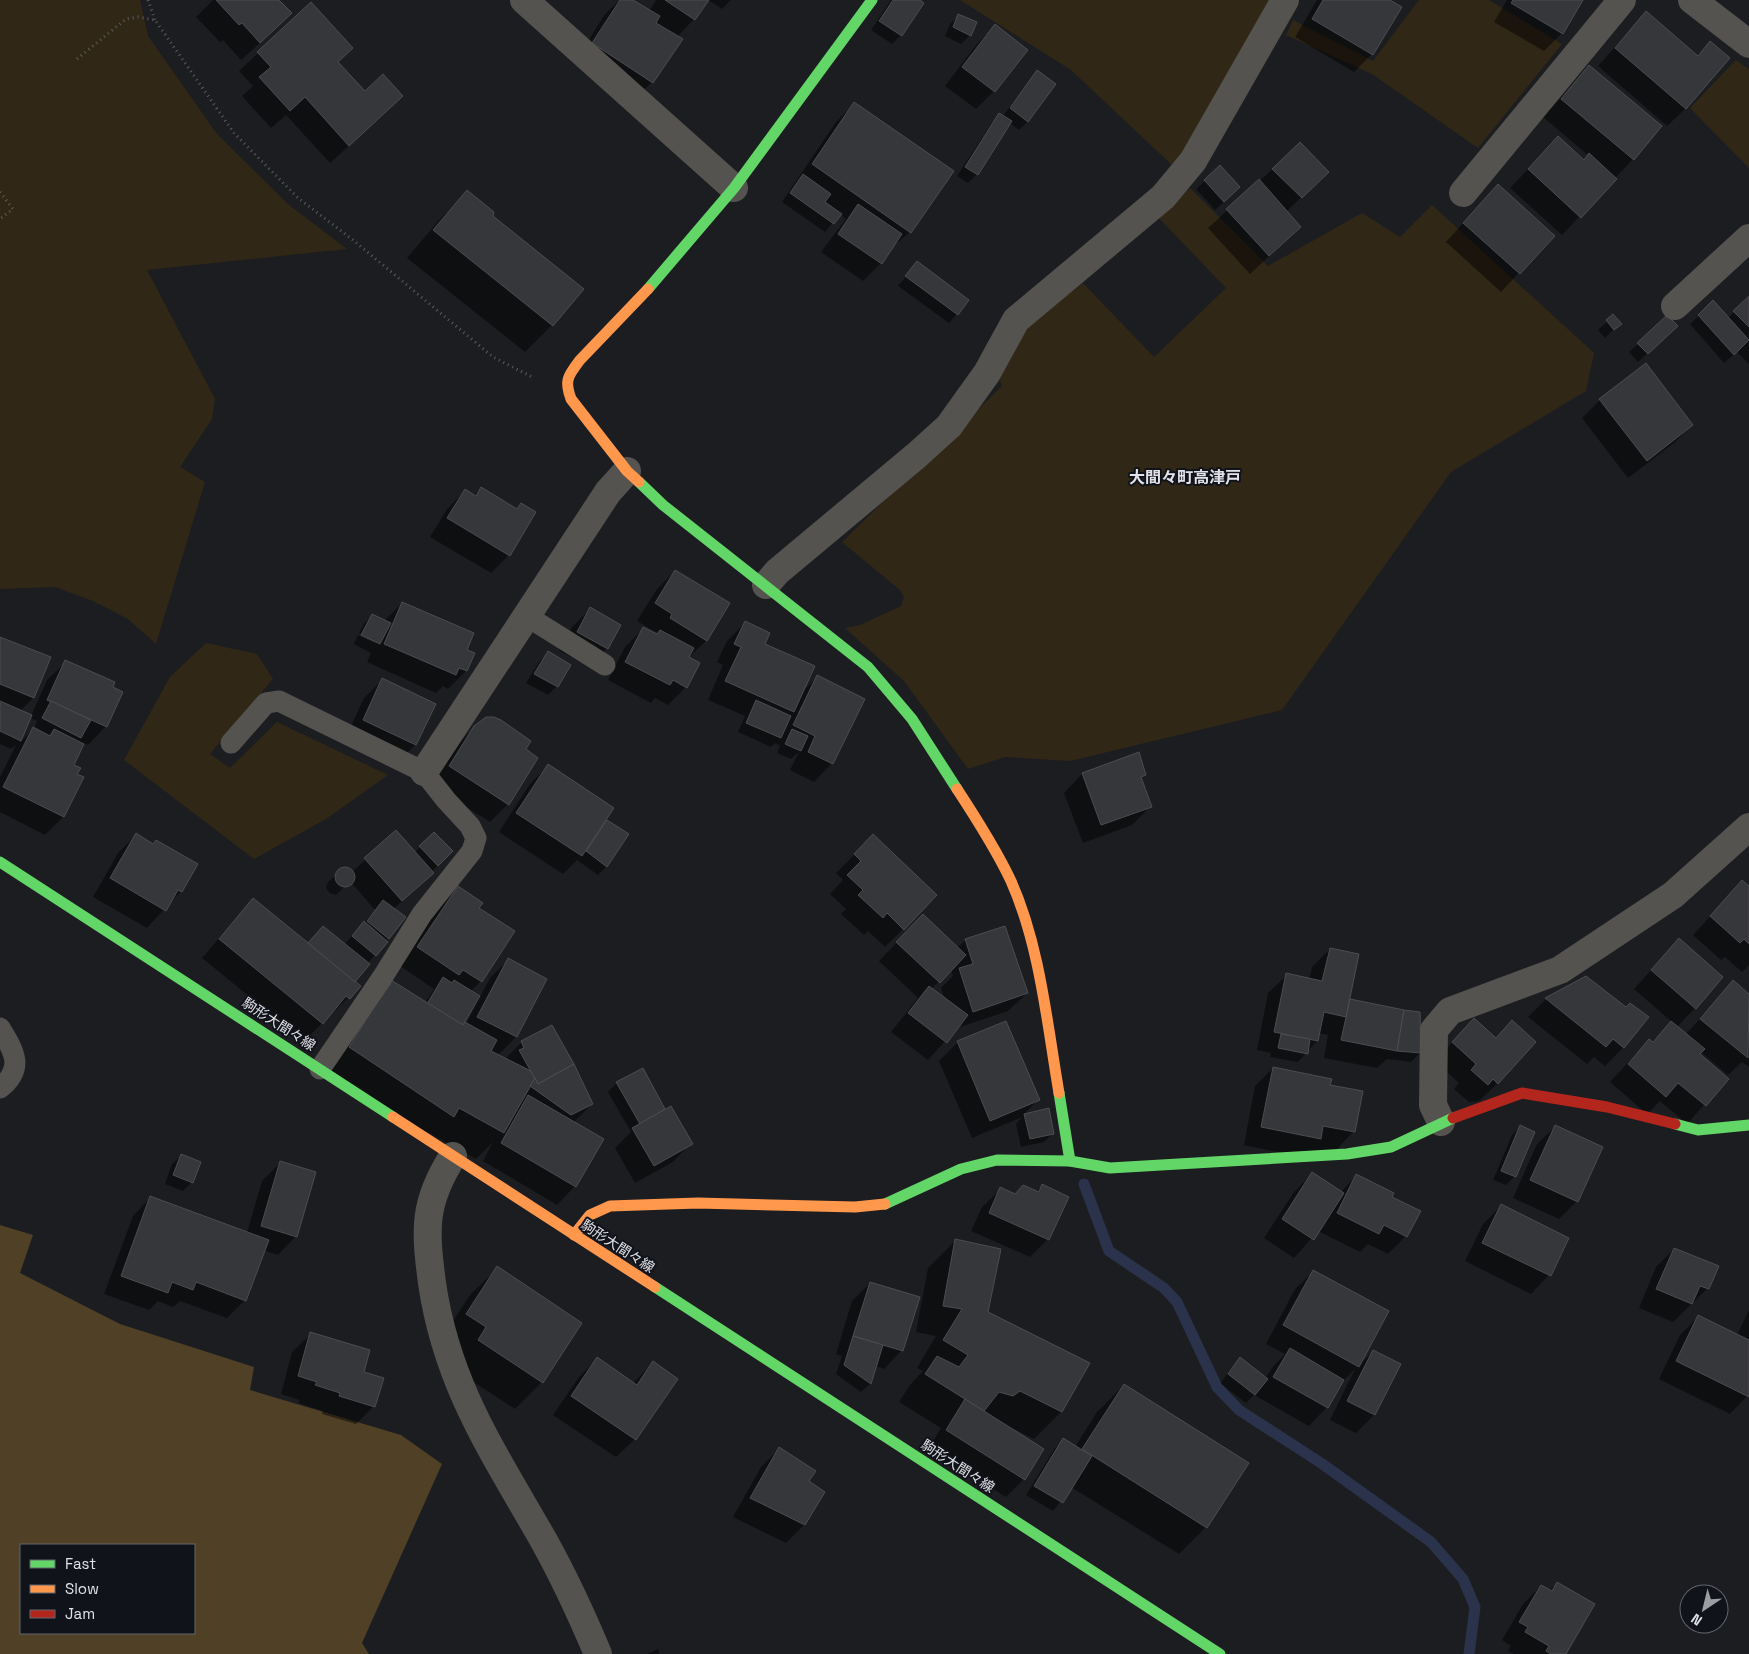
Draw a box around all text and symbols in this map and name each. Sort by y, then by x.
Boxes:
district label: 大間々町高津戸 [1129,467,1241,488]
street label: 駒形大間々線 [239,994,319,1054]
street label: 駒形大間々線 [578,1216,658,1276]
street label: 駒形大間々線 [918,1436,998,1496]
legend [20,1544,195,1634]
text: Fast [65,1554,96,1573]
text: Slow [65,1579,99,1598]
north arrow [1679,1584,1729,1634]
text: Jam [65,1604,95,1623]
text: N [1688,1610,1706,1630]

